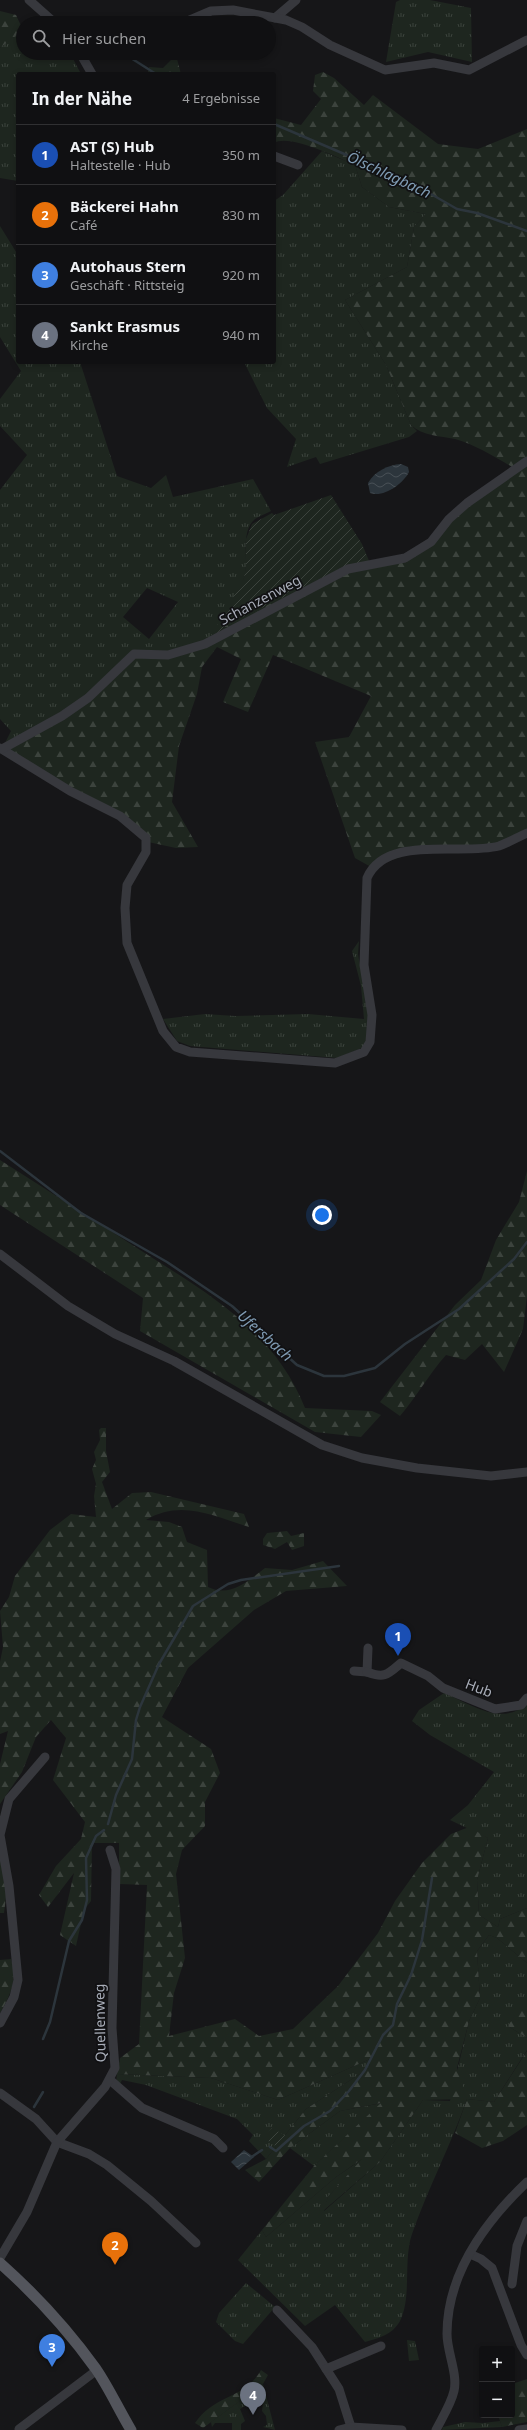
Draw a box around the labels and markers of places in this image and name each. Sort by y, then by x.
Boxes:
pin: 1 [385,1623,411,1656]
pin: 2 [102,2232,128,2265]
pin: 3 [39,2334,65,2367]
pin: 4 [240,2382,266,2415]

